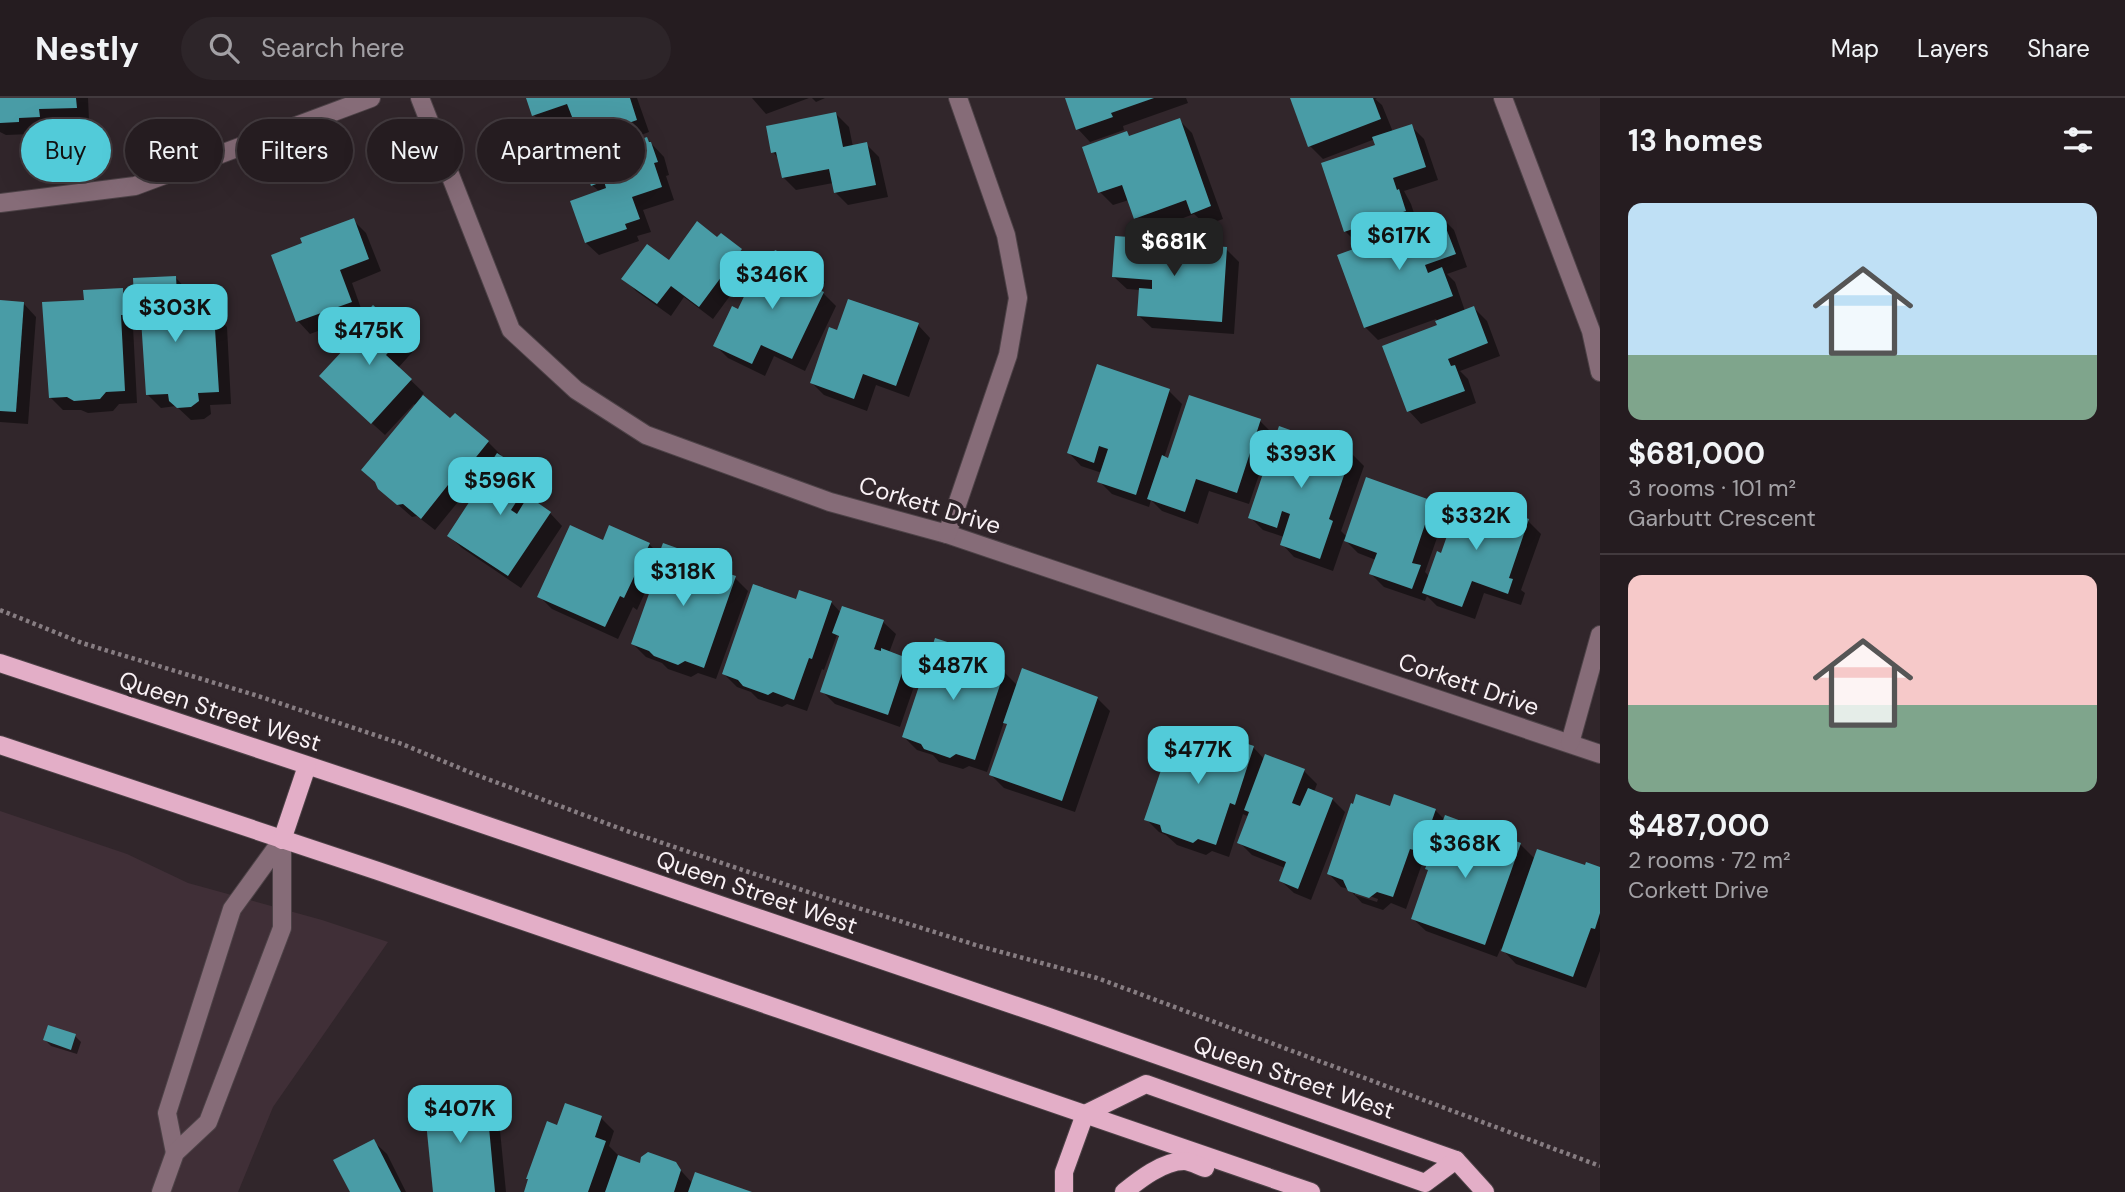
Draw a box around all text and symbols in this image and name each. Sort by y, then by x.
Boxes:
search box [181,17,671,80]
text: Nestly [35,27,139,70]
icon: search [205,29,243,67]
text: Search here [261,31,405,65]
text: Map [1831,33,1879,64]
text: Layers [1917,33,1989,64]
text: Share [2027,33,2090,64]
chip: Buy [21,119,111,182]
chip: Rent [125,119,223,182]
chip: Filters [237,119,353,182]
chip: New [367,119,463,182]
chip: Apartment [477,119,645,182]
text: 13 homes [1628,121,1763,160]
icon: filters [2059,121,2097,159]
pin: $617K [1350,212,1448,272]
pin: $681K [1125,218,1223,278]
text: $617K [1367,220,1431,250]
text: $681K [1141,226,1207,256]
icon: home [1800,248,1926,374]
pin: $346K [723,252,821,311]
text: $346K [736,259,808,289]
pin: $303K [126,285,224,344]
text: $303K [139,292,211,322]
pin: $475K [320,308,418,367]
text: $475K [334,315,404,345]
pin: $393K [1252,430,1350,490]
text: $681,000 [1628,434,1765,473]
text: $393K [1266,438,1336,468]
pin: $596K [451,458,549,517]
text: $596K [464,465,536,495]
street label: Corkett Drive [855,469,1005,541]
text: 3 rooms · 101 m² [1628,473,1796,503]
pin: $332K [1427,492,1525,552]
text: $332K [1441,500,1511,530]
text: Garbutt Crescent [1628,503,1816,533]
pin: $318K [634,548,732,608]
text: $318K [650,556,716,586]
icon: home [1800,620,1926,746]
pin: $487K [904,642,1002,702]
street label: Corkett Drive [1395,645,1543,723]
text: $487K [918,650,988,680]
street label: Queen Street West [115,664,325,758]
pin: $477K [1149,726,1247,786]
text: $477K [1164,734,1232,764]
text: $487,000 [1628,806,1770,845]
pin: $368K [1416,820,1514,880]
text: $368K [1429,828,1501,858]
street label: Queen Street West [652,843,862,941]
text: 2 rooms · 72 m² [1628,845,1791,875]
text: Corkett Drive [1628,875,1769,905]
street label: Queen Street West [1189,1028,1399,1126]
pin: $407K [411,1086,509,1145]
text: $407K [424,1093,496,1123]

